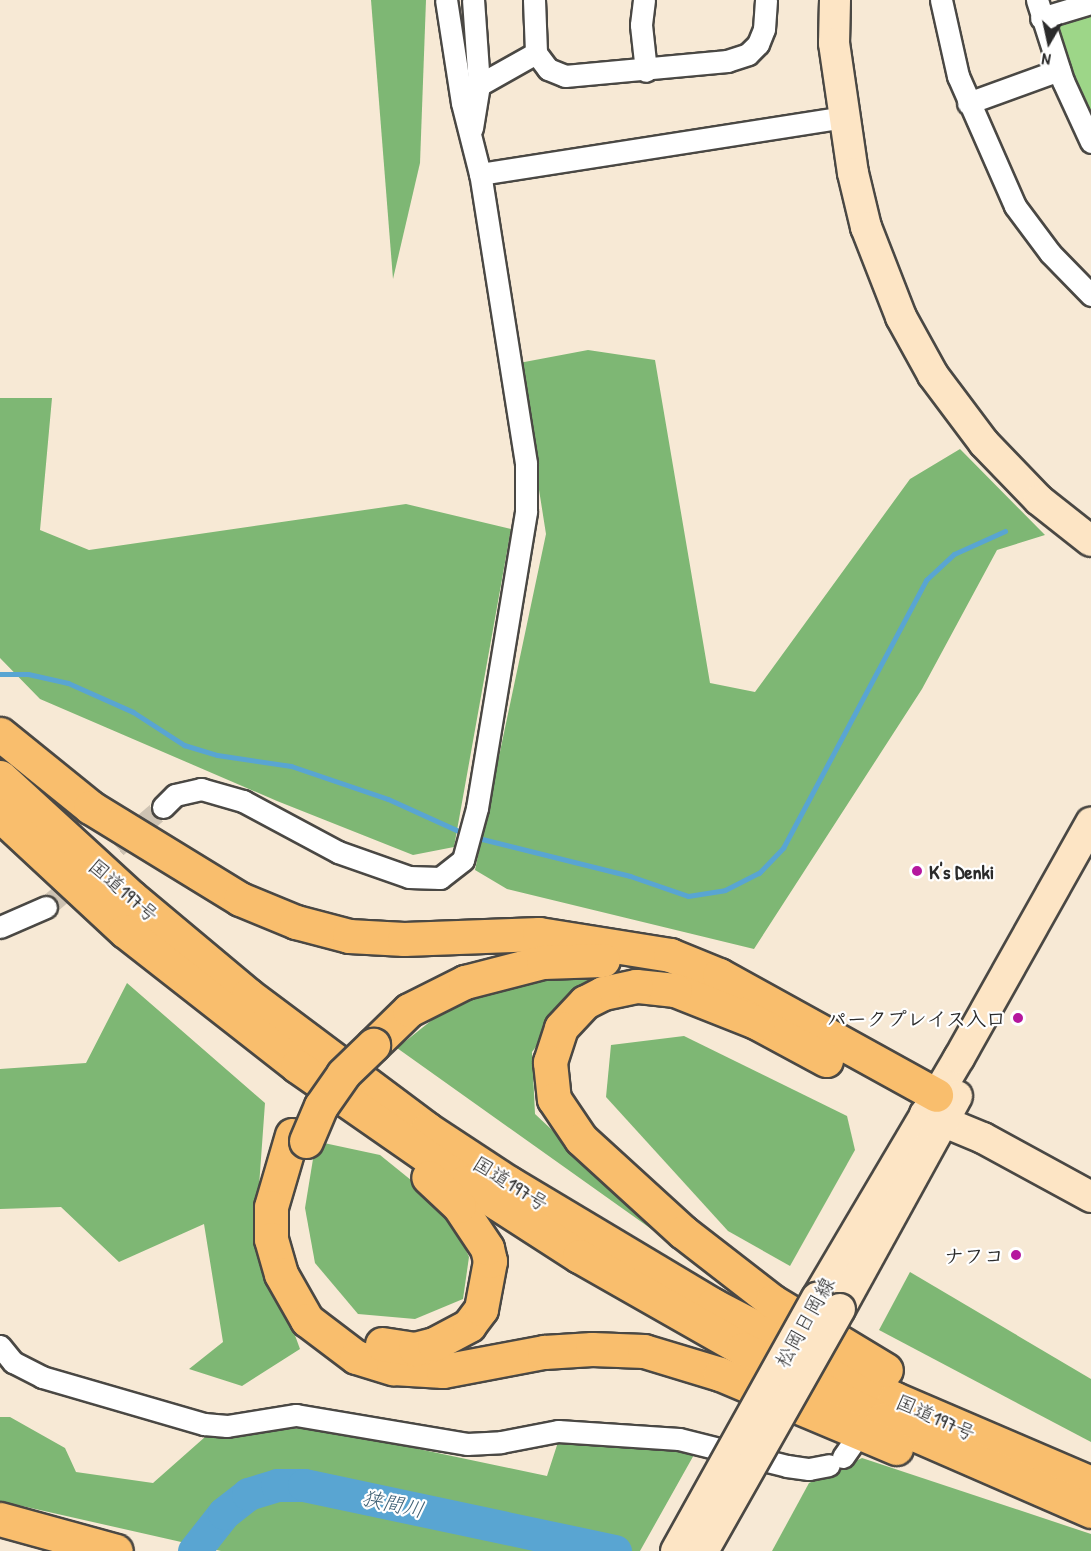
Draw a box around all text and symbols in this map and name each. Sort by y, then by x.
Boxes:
north arrow [1019,12,1079,72]
text: N [1040,48,1052,71]
street label: 国道197号 [84,853,164,927]
place label: K's Denki [929,859,994,883]
marker: K's Denki [910,864,924,878]
place label: パークプレイス入口 [826,1006,1006,1030]
marker: パークプレイス入口 [1011,1011,1025,1025]
street label: 国道197号 [469,1150,553,1216]
place label: ナフコ [944,1243,1004,1267]
marker: ナフコ [1009,1248,1023,1262]
street label: 松岡日岡線 [769,1272,839,1372]
street label: 国道197号 [893,1389,979,1445]
water label: 狭間川 [360,1485,426,1523]

